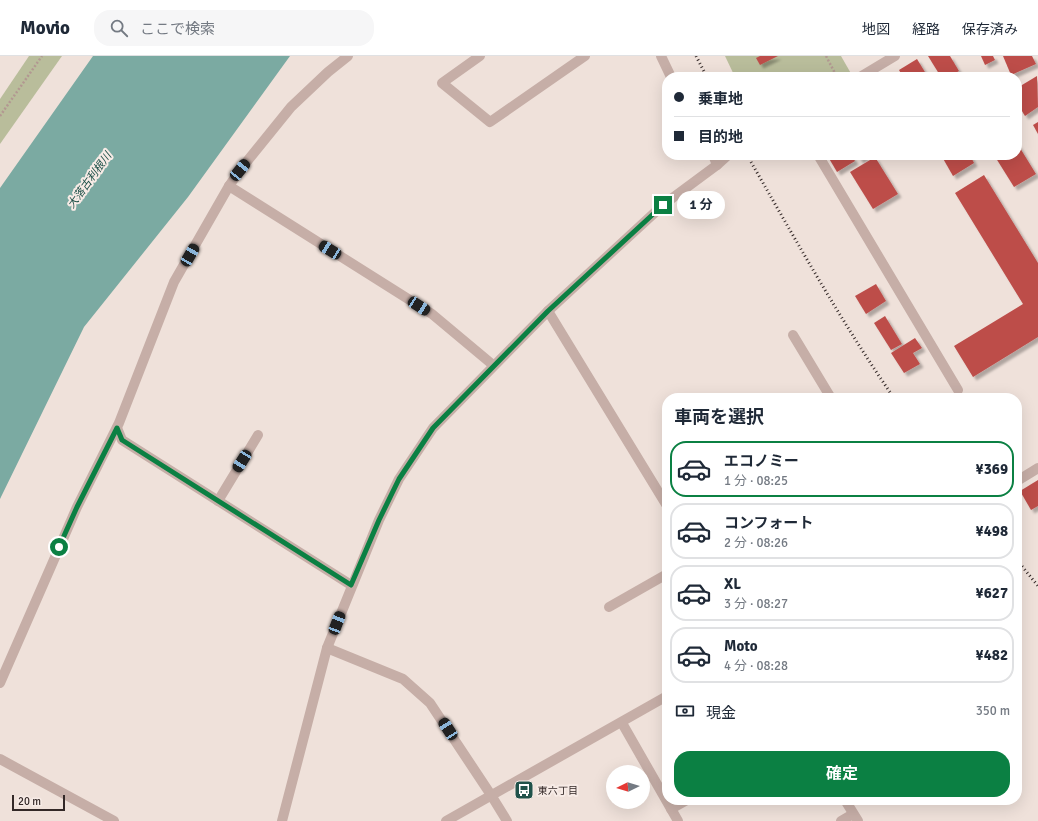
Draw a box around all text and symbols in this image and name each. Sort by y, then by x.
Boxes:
search box [94,10,374,46]
text: Movio [20,16,70,40]
icon: search [108,17,130,39]
text: ここで検索 [140,20,215,38]
text: 地図 [862,21,890,38]
text: 経路 [912,21,940,38]
text: 保存済み [962,21,1018,38]
text: 乗車地 [698,90,743,108]
text: 目的地 [698,128,743,146]
water label: 大落古利根川 [65,149,115,211]
car [228,157,252,183]
callout: 1 分 [677,191,725,219]
route end [654,196,672,214]
text: 1 分 [690,197,712,213]
car [317,239,343,261]
car [179,242,201,268]
car [406,294,432,318]
text: 車両を選択 [674,406,764,428]
car [231,448,253,474]
icon: car [676,451,712,487]
text: エコノミー [724,452,799,470]
text: ¥369 [976,460,1008,478]
text: 1 分 · 08:25 [724,473,788,489]
icon: car [676,513,712,549]
text: コンフォート [724,514,814,532]
text: ¥498 [976,522,1008,540]
text: 2 分 · 08:26 [724,535,788,551]
route start [50,538,68,556]
icon: car [676,575,712,611]
text: XL [724,575,741,593]
text: ¥627 [976,584,1008,602]
text: 3 分 · 08:27 [724,596,788,612]
car [327,610,347,636]
icon: car [676,637,712,673]
text: Moto [724,637,758,655]
text: ¥482 [976,646,1008,664]
text: 4 分 · 08:28 [724,658,788,674]
icon: cash [674,700,696,722]
text: 350 m [976,703,1010,719]
text: 現金 [706,704,736,722]
car [436,716,460,742]
button: 確定 [674,751,1010,797]
north arrow [606,765,650,809]
map controls [606,765,650,809]
bus stop icon: 東六丁目 [513,779,535,801]
place label: 東六丁目 [538,785,578,797]
scale bar [12,793,65,812]
text: 20 m [18,795,41,808]

